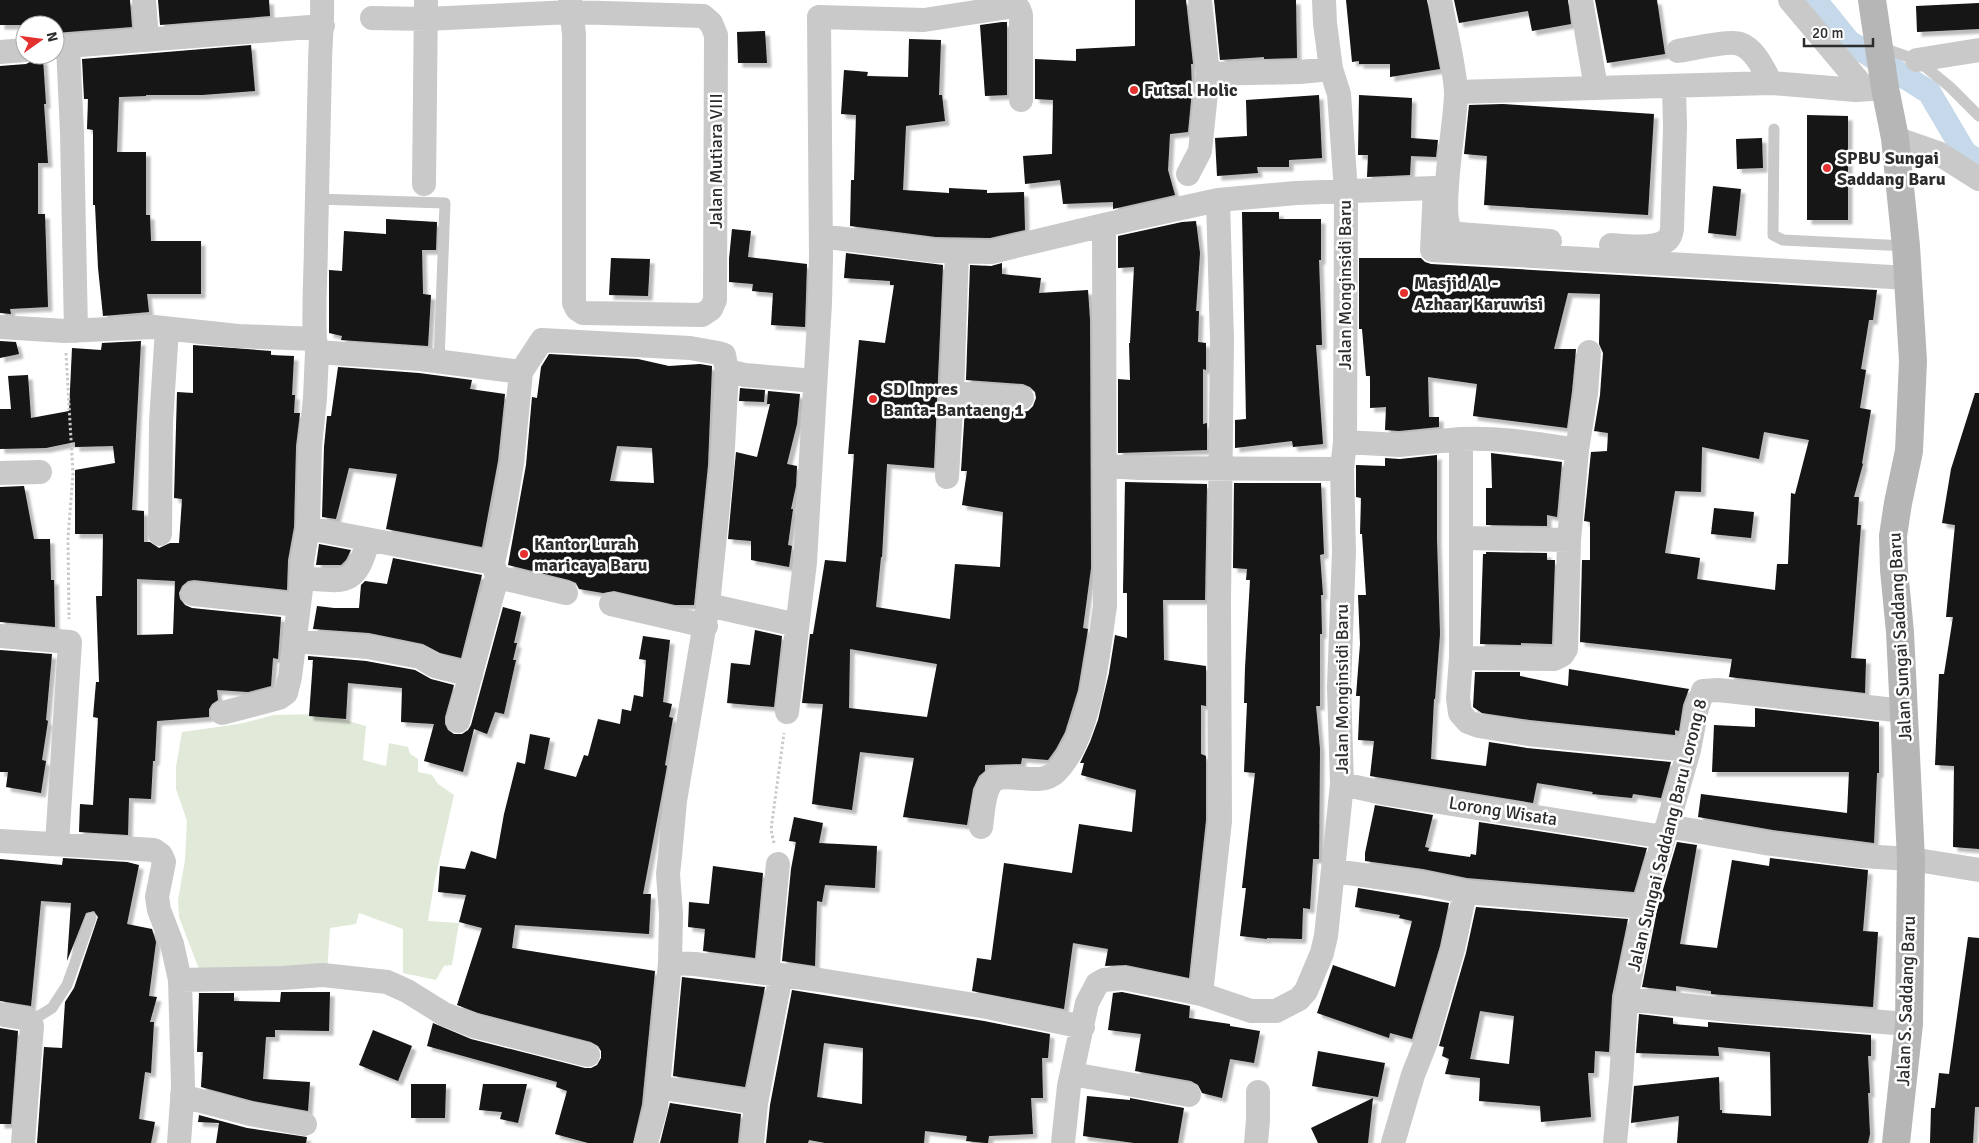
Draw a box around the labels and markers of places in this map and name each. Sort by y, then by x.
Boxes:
place label: Futsal Holic [1144,79,1238,101]
marker: Futsal Holic [1128,84,1140,96]
place label: SPBU Sungai Saddang Baru [1837,147,1946,190]
marker: SPBU Sungai Saddang Baru [1821,162,1833,174]
place label: Masjid Al - Azhaar Karuwisi [1414,272,1543,315]
marker: Masjid Al - Azhaar Karuwisi [1398,287,1410,299]
place label: SD Inpres Banta-Bantaeng 1 [883,378,1024,421]
marker: SD Inpres Banta-Bantaeng 1 [867,393,879,405]
place label: Kantor Lurah maricaya Baru [534,533,648,576]
marker: Kantor Lurah maricaya Baru [518,548,530,560]

